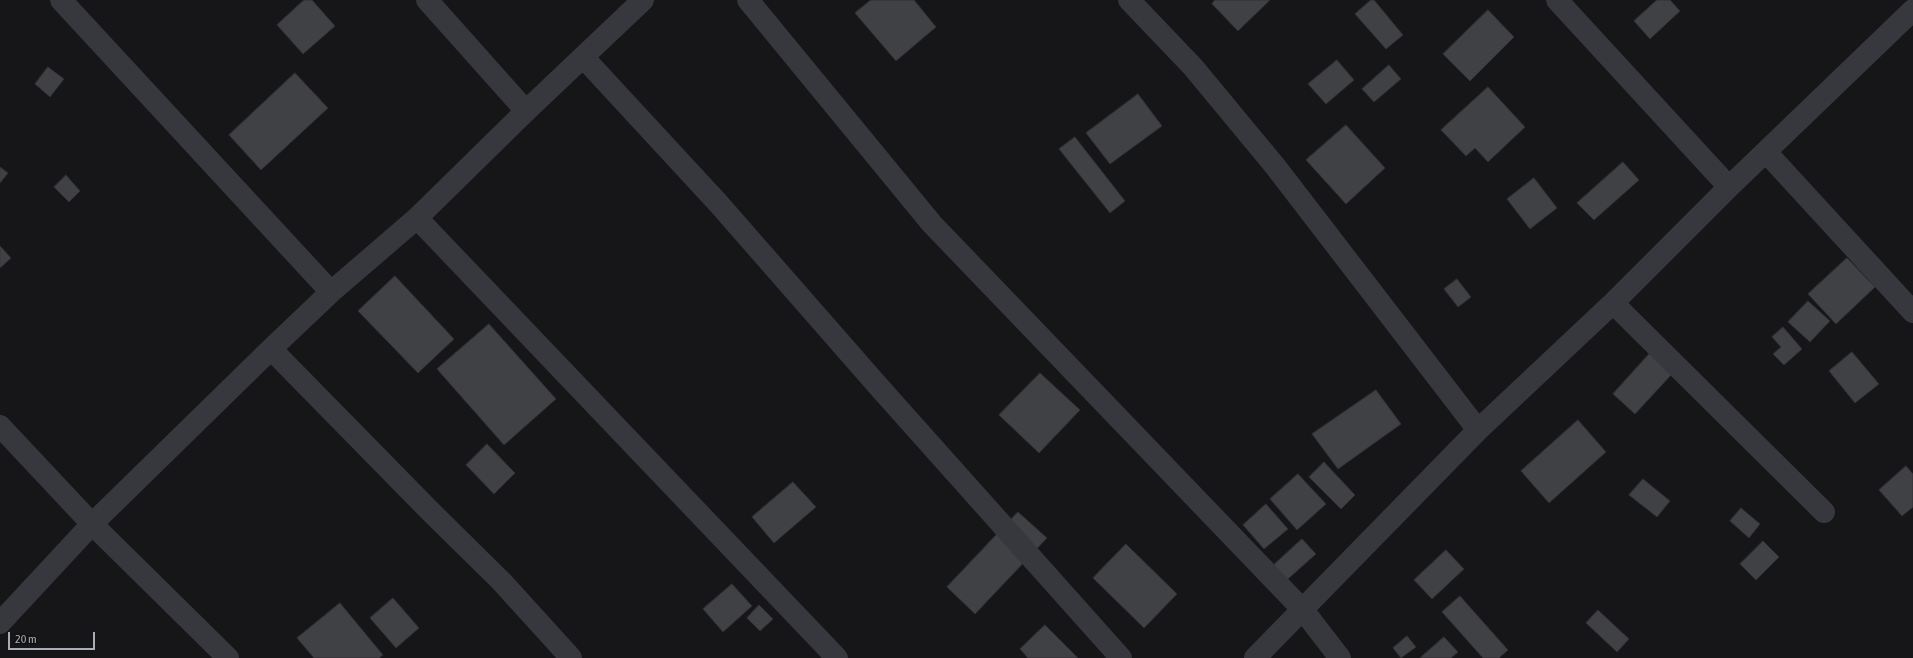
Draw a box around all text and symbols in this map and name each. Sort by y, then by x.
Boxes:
scale bar [10,624,97,650]
text: 20 m [15,632,37,646]

